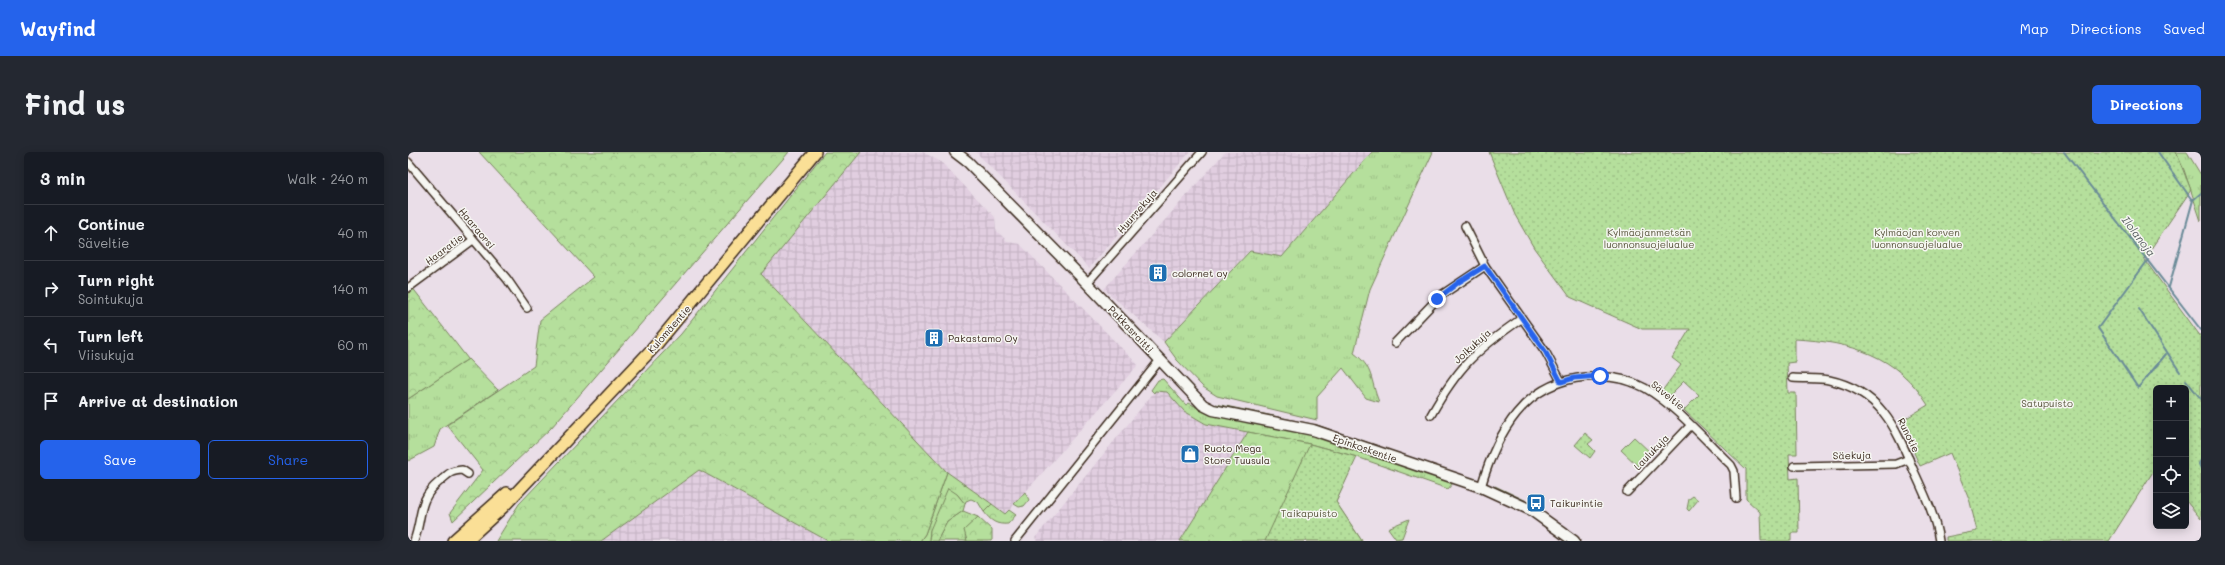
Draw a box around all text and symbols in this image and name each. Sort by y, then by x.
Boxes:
text: Wayfind [20,16,96,41]
text: Map [2020,19,2048,38]
text: Directions [2070,19,2141,38]
text: Saved [2163,19,2205,38]
button: Directions [2092,85,2201,124]
text: Find us [24,86,125,122]
text: 3 min [40,167,85,189]
text: Walk · 240 m [287,170,368,187]
street label: Huurrekuja [1114,186,1160,236]
street label: Haaraorsi [456,204,498,252]
water label: Ilolanoja [2119,213,2159,259]
text: Continue [78,214,145,234]
icon: ahead [40,222,62,244]
text: 40 m [338,224,368,241]
park label: Kylmäojanmetsän luonnonsuojelualue [1604,225,1694,251]
park label: Kylmäojan korven luonnonsuojelualue [1872,225,1962,251]
street label: Haaratie [422,230,466,268]
text: Säveltie [78,234,129,251]
building icon: colornet oy [1147,262,1169,284]
place label: colornet oy [1172,266,1228,280]
text: Turn right [78,270,155,290]
icon: right [40,278,62,300]
text: 140 m [332,280,368,297]
text: Sointukuja [78,290,144,307]
route end [1428,290,1446,308]
street label: Kulomäentie [644,302,694,356]
street label: Pakkasraitti [1105,302,1157,356]
text: Turn left [78,326,143,346]
street label: Joikukuja [1450,326,1494,366]
building icon: Pakastamo Oy [923,327,945,349]
place label: Pakastamo Oy [948,331,1018,345]
icon: left [40,334,62,356]
text: 60 m [338,336,368,353]
text: Viisukuja [78,346,134,363]
route start [1591,367,1609,385]
street label: Säveltie [1648,377,1688,413]
map controls [2153,385,2189,529]
button: + [2153,385,2189,421]
icon: arrive [40,390,62,412]
text: Arrive at destination [78,391,238,411]
park label: Satupuisto [2021,396,2073,410]
street label: Runotie [1895,415,1923,455]
button: − [2153,421,2189,457]
street label: Epinkoskentie [1331,430,1399,466]
street label: Laulukuja [1630,431,1672,473]
button: Save [40,440,200,479]
button: Share [208,440,368,479]
place label: Ruoto Mega Store Tuusula [1204,441,1270,467]
shop icon: Ruoto Mega Store Tuusula [1179,443,1201,465]
street label: Säekuja [1833,448,1871,462]
button: locate [2153,457,2189,493]
bus stop icon: Taikurintie [1525,492,1547,514]
button: layers [2153,493,2189,529]
place label: Taikurintie [1550,496,1603,510]
park label: Taikapuisto [1281,506,1337,520]

